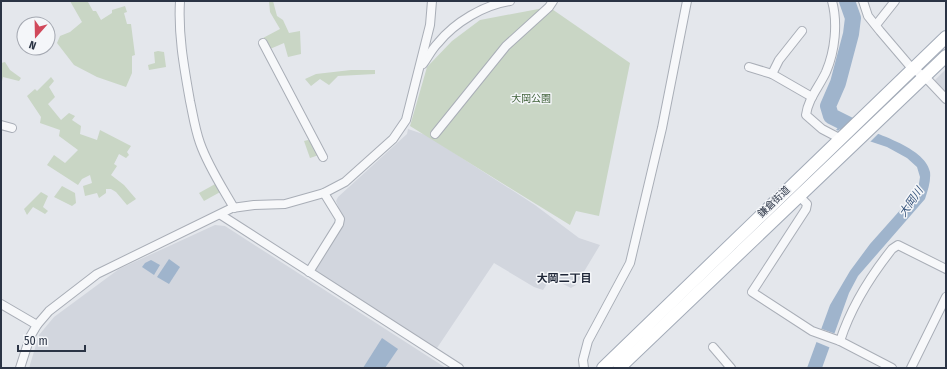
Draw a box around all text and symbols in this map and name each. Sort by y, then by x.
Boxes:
north arrow [16,16,56,56]
text: N [27,38,38,52]
park label: 大岡公園 [511,93,551,105]
street label: 鎌倉街道 [755,184,793,220]
water label: 大岡川 [896,184,926,219]
district label: 大岡二丁目 [537,272,592,285]
scale bar [18,327,85,353]
text: 50 m [24,334,48,348]

